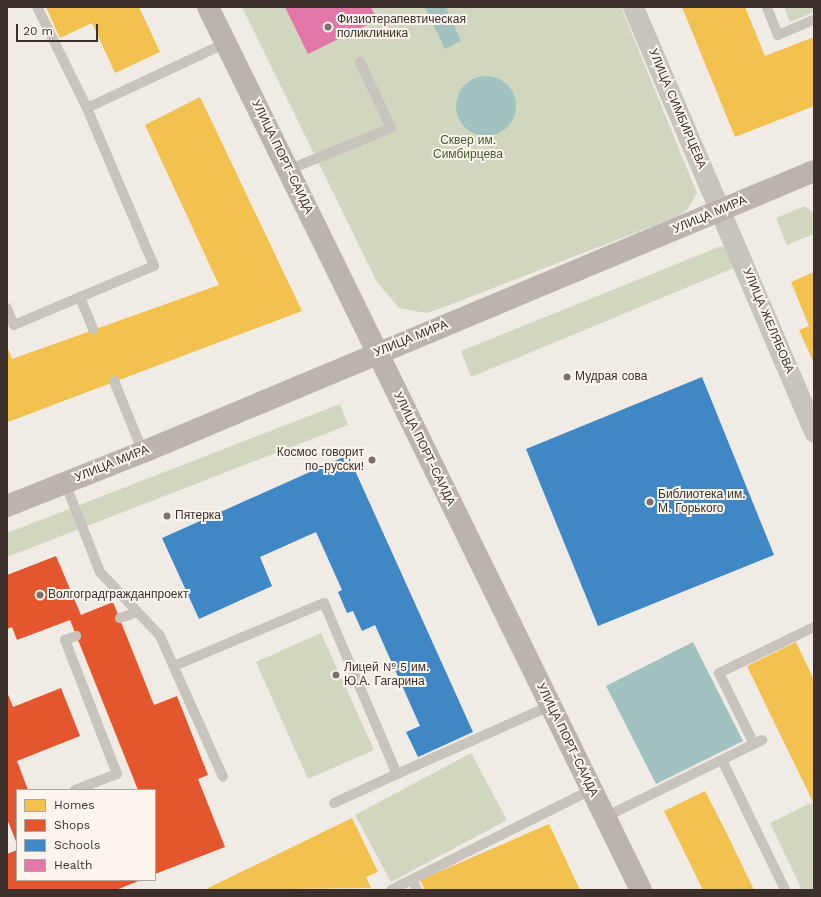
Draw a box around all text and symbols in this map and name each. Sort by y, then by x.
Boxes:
place label: Физиотерапевтическая поликлиника [337,13,466,41]
scale bar [18,16,100,42]
marker: Физиотерапевтическая поликлиника [322,21,334,33]
text: 20 m [23,24,53,38]
street label: УЛИЦА СИМБИРЦЕВА [645,47,709,171]
street label: УЛИЦА ПОРТ-САИДА [248,98,316,216]
park label: Сквер им. Симбирцева [433,134,503,162]
street label: УЛИЦА МИРА [671,193,749,237]
street label: УЛИЦА ЖЕЛЯБОВА [739,266,797,376]
street label: УЛИЦА МИРА [372,318,450,360]
place label: Мудрая сова [575,370,647,384]
marker: Мудрая сова [562,372,572,382]
street label: УЛИЦА ПОРТ-САИДА [390,390,458,508]
street label: УЛИЦА МИРА [73,443,151,485]
place label: Космос говорит по-русски! [277,446,364,474]
marker: Космос говорит по-русски! [367,455,377,465]
place label: Библиотека им. М. Горького [658,488,745,516]
marker: Библиотека им. М. Горького [645,497,655,507]
place label: Пятерка [175,509,221,523]
marker: Пятерка [162,511,172,521]
place label: Волгоградгражданпроект [48,588,188,602]
marker: Волгоградгражданпроект [35,590,45,600]
place label: Лицей № 5 им. Ю.А. Гагарина [344,661,429,689]
marker: Лицей № 5 им. Ю.А. Гагарина [331,670,341,680]
street label: УЛИЦА ПОРТ-САИДА [533,681,601,799]
legend [16,789,156,881]
text: Homes [54,798,95,812]
text: Shops [54,818,90,832]
text: Schools [54,838,100,852]
text: Health [54,858,92,872]

